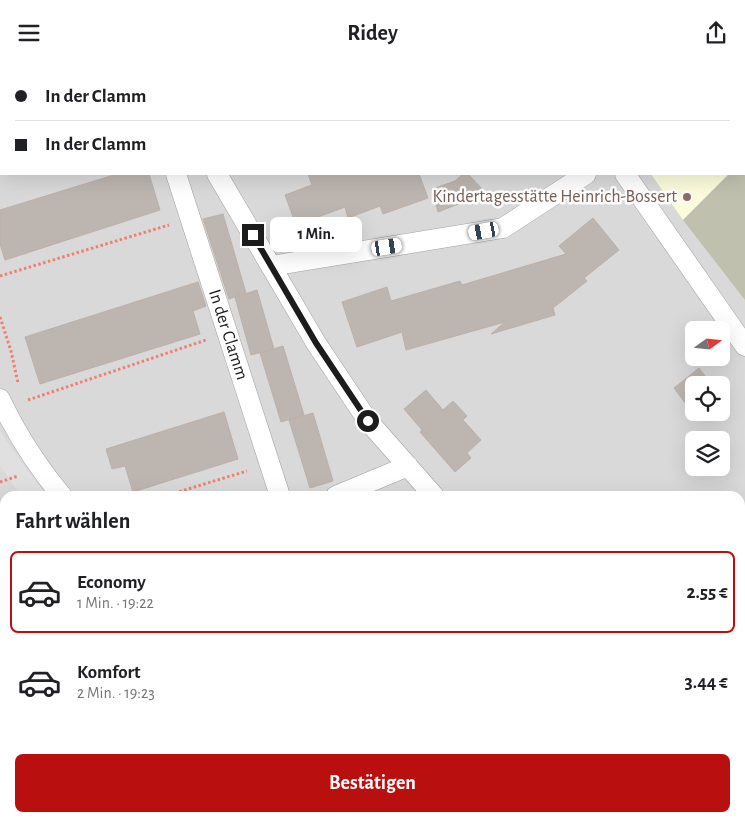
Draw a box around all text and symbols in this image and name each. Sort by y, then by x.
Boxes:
icon: menu [15,19,43,47]
icon: share [702,19,730,47]
text: Ridey [347,22,398,44]
text: In der Clamm [45,87,146,106]
text: In der Clamm [45,135,146,154]
place label: Kindertagesstätte Heinrich-Bossert [432,188,677,206]
marker: Kindertagesstätte Heinrich-Bossert [681,191,693,203]
callout: 1 Min. [270,217,363,253]
car [467,221,500,241]
route end [242,224,264,246]
text: 1 Min. [297,226,335,242]
car [371,237,402,257]
street label: In der Clamm [205,287,251,382]
north arrow [685,321,730,366]
map controls [685,321,730,476]
button: locate [685,376,730,421]
route start [357,410,379,432]
button: layers [685,431,730,476]
text: Fahrt wählen [15,510,130,532]
icon: car [17,570,62,615]
text: Economy [77,573,146,592]
text: 2.55 € [687,583,728,602]
text: 1 Min. · 19:22 [77,595,154,611]
icon: car [17,660,62,705]
text: Komfort [77,663,141,682]
text: 3.44 € [685,673,728,692]
text: 2 Min. · 19:23 [77,685,155,701]
button: Bestätigen [15,754,730,812]

